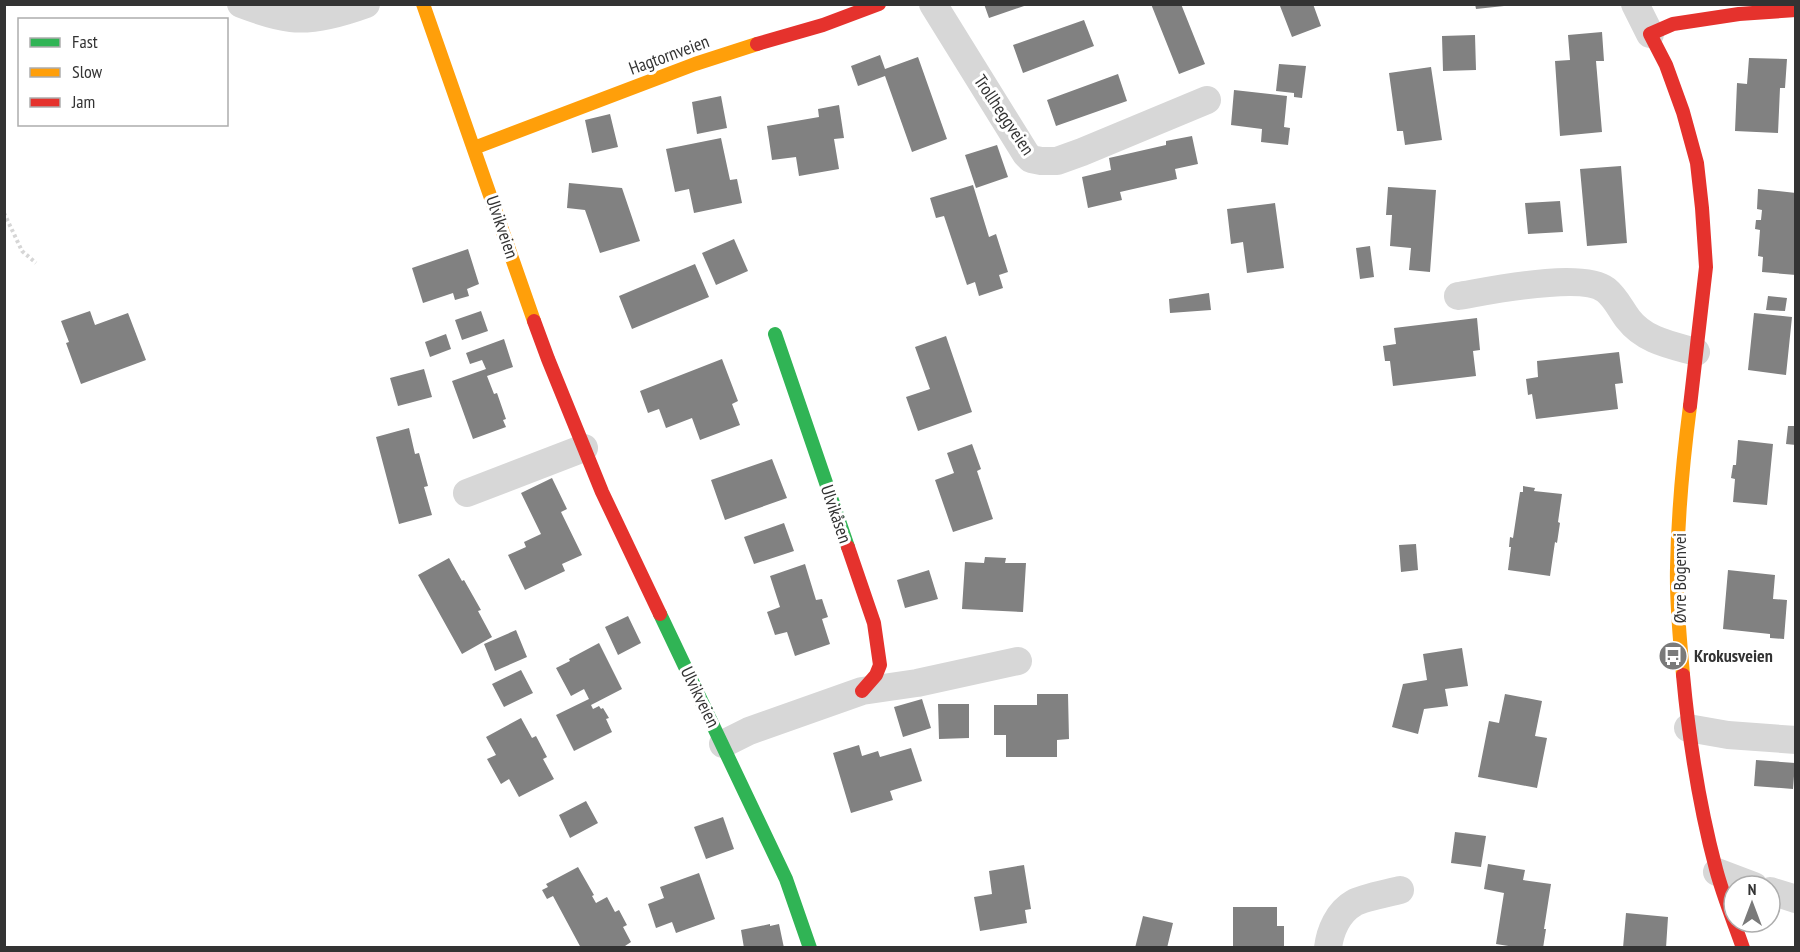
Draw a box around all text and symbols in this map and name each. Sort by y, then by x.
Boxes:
legend [18,18,228,126]
street label: Hagtornveien [626,29,712,80]
text: Fast [72,30,98,53]
text: Slow [72,60,103,83]
street label: Trollheggveien [969,70,1040,159]
text: Jam [71,90,95,113]
street label: Ulvikveien [481,192,524,261]
street label: Ulvikåsen [816,482,857,546]
street label: Øvre Bogenvei [1668,533,1691,623]
bus stop icon: Krokusveien [1657,640,1689,672]
place label: Krokusveien [1694,644,1773,667]
street label: Ulvikveien [676,662,725,731]
north arrow [1722,874,1782,934]
text: N [1748,879,1756,899]

